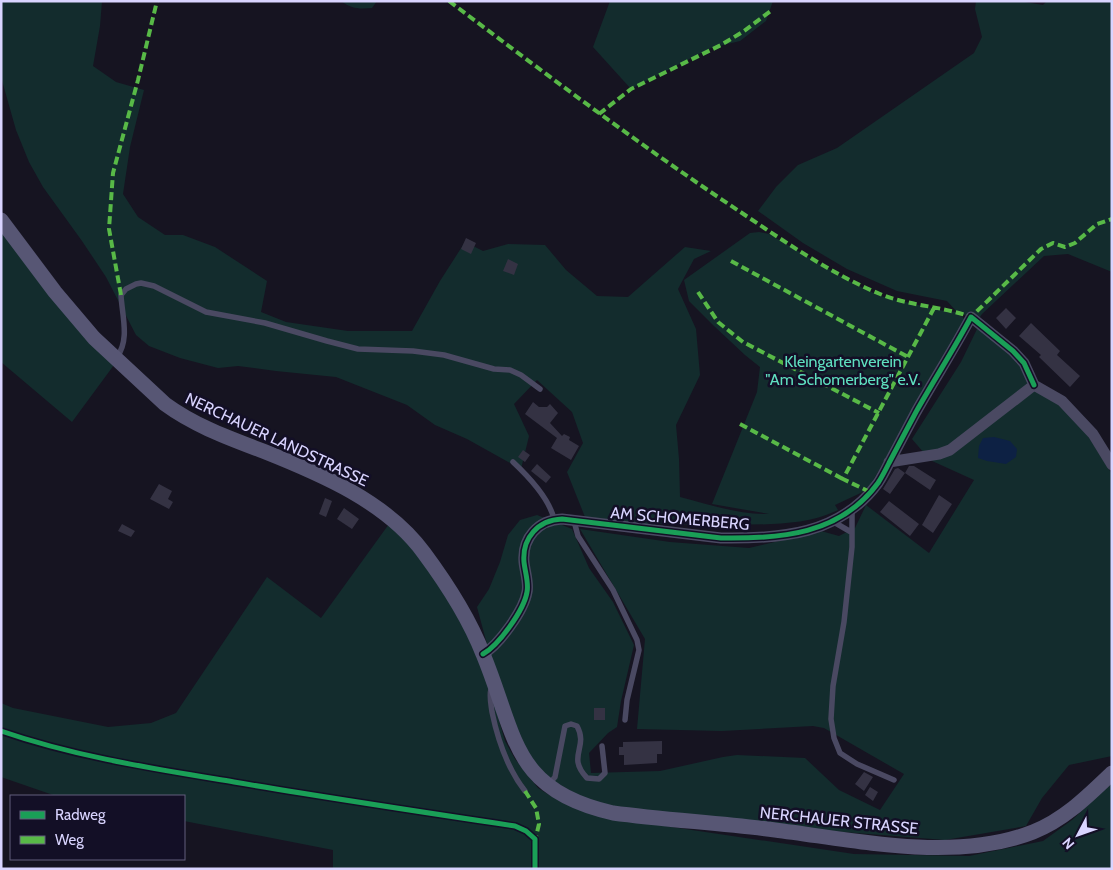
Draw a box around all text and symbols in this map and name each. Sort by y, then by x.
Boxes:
park label: Kleingartenverein "Am Schomerberg" e.V. [765,352,921,389]
street label: NERCHAUER LANDSTRASSE [182,389,372,490]
street label: AM SCHOMERBERG [610,503,750,534]
legend [10,795,185,860]
street label: NERCHAUER STRASSE [759,803,919,838]
text: Radweg [55,806,106,824]
north arrow [1053,810,1103,860]
text: Weg [55,831,84,849]
text: N [1058,834,1078,853]

